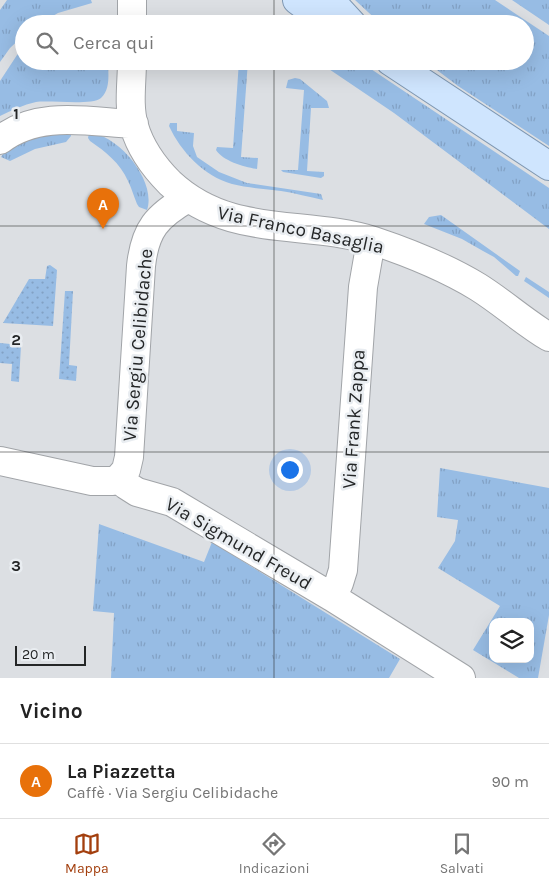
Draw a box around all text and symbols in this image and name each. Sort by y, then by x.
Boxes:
search box [15,15,534,70]
icon: search [33,29,61,57]
text: Cerca qui [73,32,154,54]
text: 1 [13,104,19,123]
pin: A [87,188,119,229]
street label: Via Franco Basaglia [216,202,386,258]
street label: Via Sergiu Celibidache [119,248,157,442]
text: 2 [11,330,21,349]
street label: Via Frank Zappa [338,349,370,490]
your location [277,457,303,483]
street label: Via Sigmund Freud [162,493,315,595]
text: 3 [11,556,21,575]
map controls [489,618,534,663]
button: layers [489,618,534,663]
scale bar [15,643,86,666]
text: 20 m [22,646,55,663]
text: Vicino [20,699,83,723]
text: La Piazzetta [67,761,176,783]
text: A [31,772,41,791]
text: 90 m [491,772,529,791]
text: Caffè · Via Sergiu Celibidache [67,783,278,802]
tab: Mappa [65,830,109,877]
tab: Indicazioni [239,830,310,877]
tab: Salvati [440,830,484,877]

